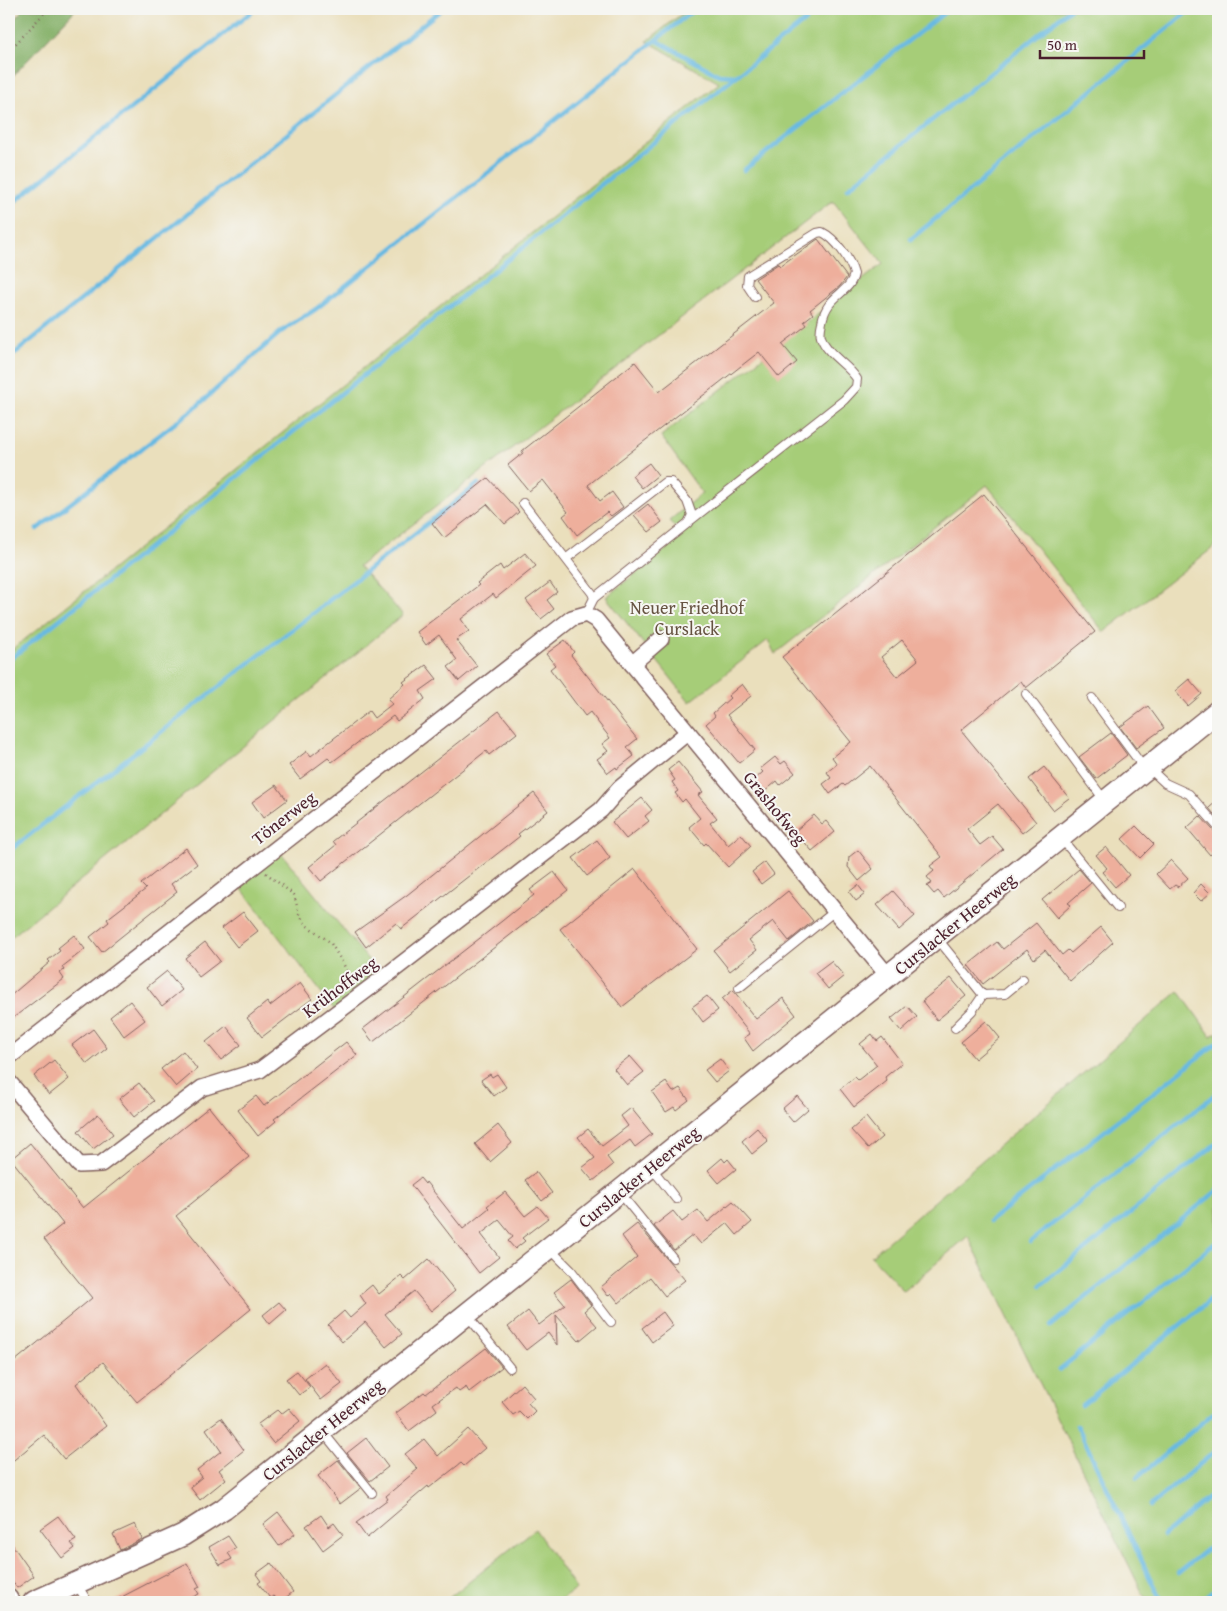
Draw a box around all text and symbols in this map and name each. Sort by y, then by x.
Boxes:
scale bar [1040,28,1143,60]
text: 50 m [1047,34,1078,55]
park label: Neuer Friedhof Curslack [630,594,746,642]
street label: Grashofweg [737,765,814,851]
street label: Tönerweg [246,784,322,851]
street label: Curslacker Heerweg [888,866,1022,981]
street label: Krühoffweg [296,949,383,1024]
street label: Curslacker Heerweg [572,1119,706,1234]
street label: Curslacker Heerweg [256,1372,390,1487]

